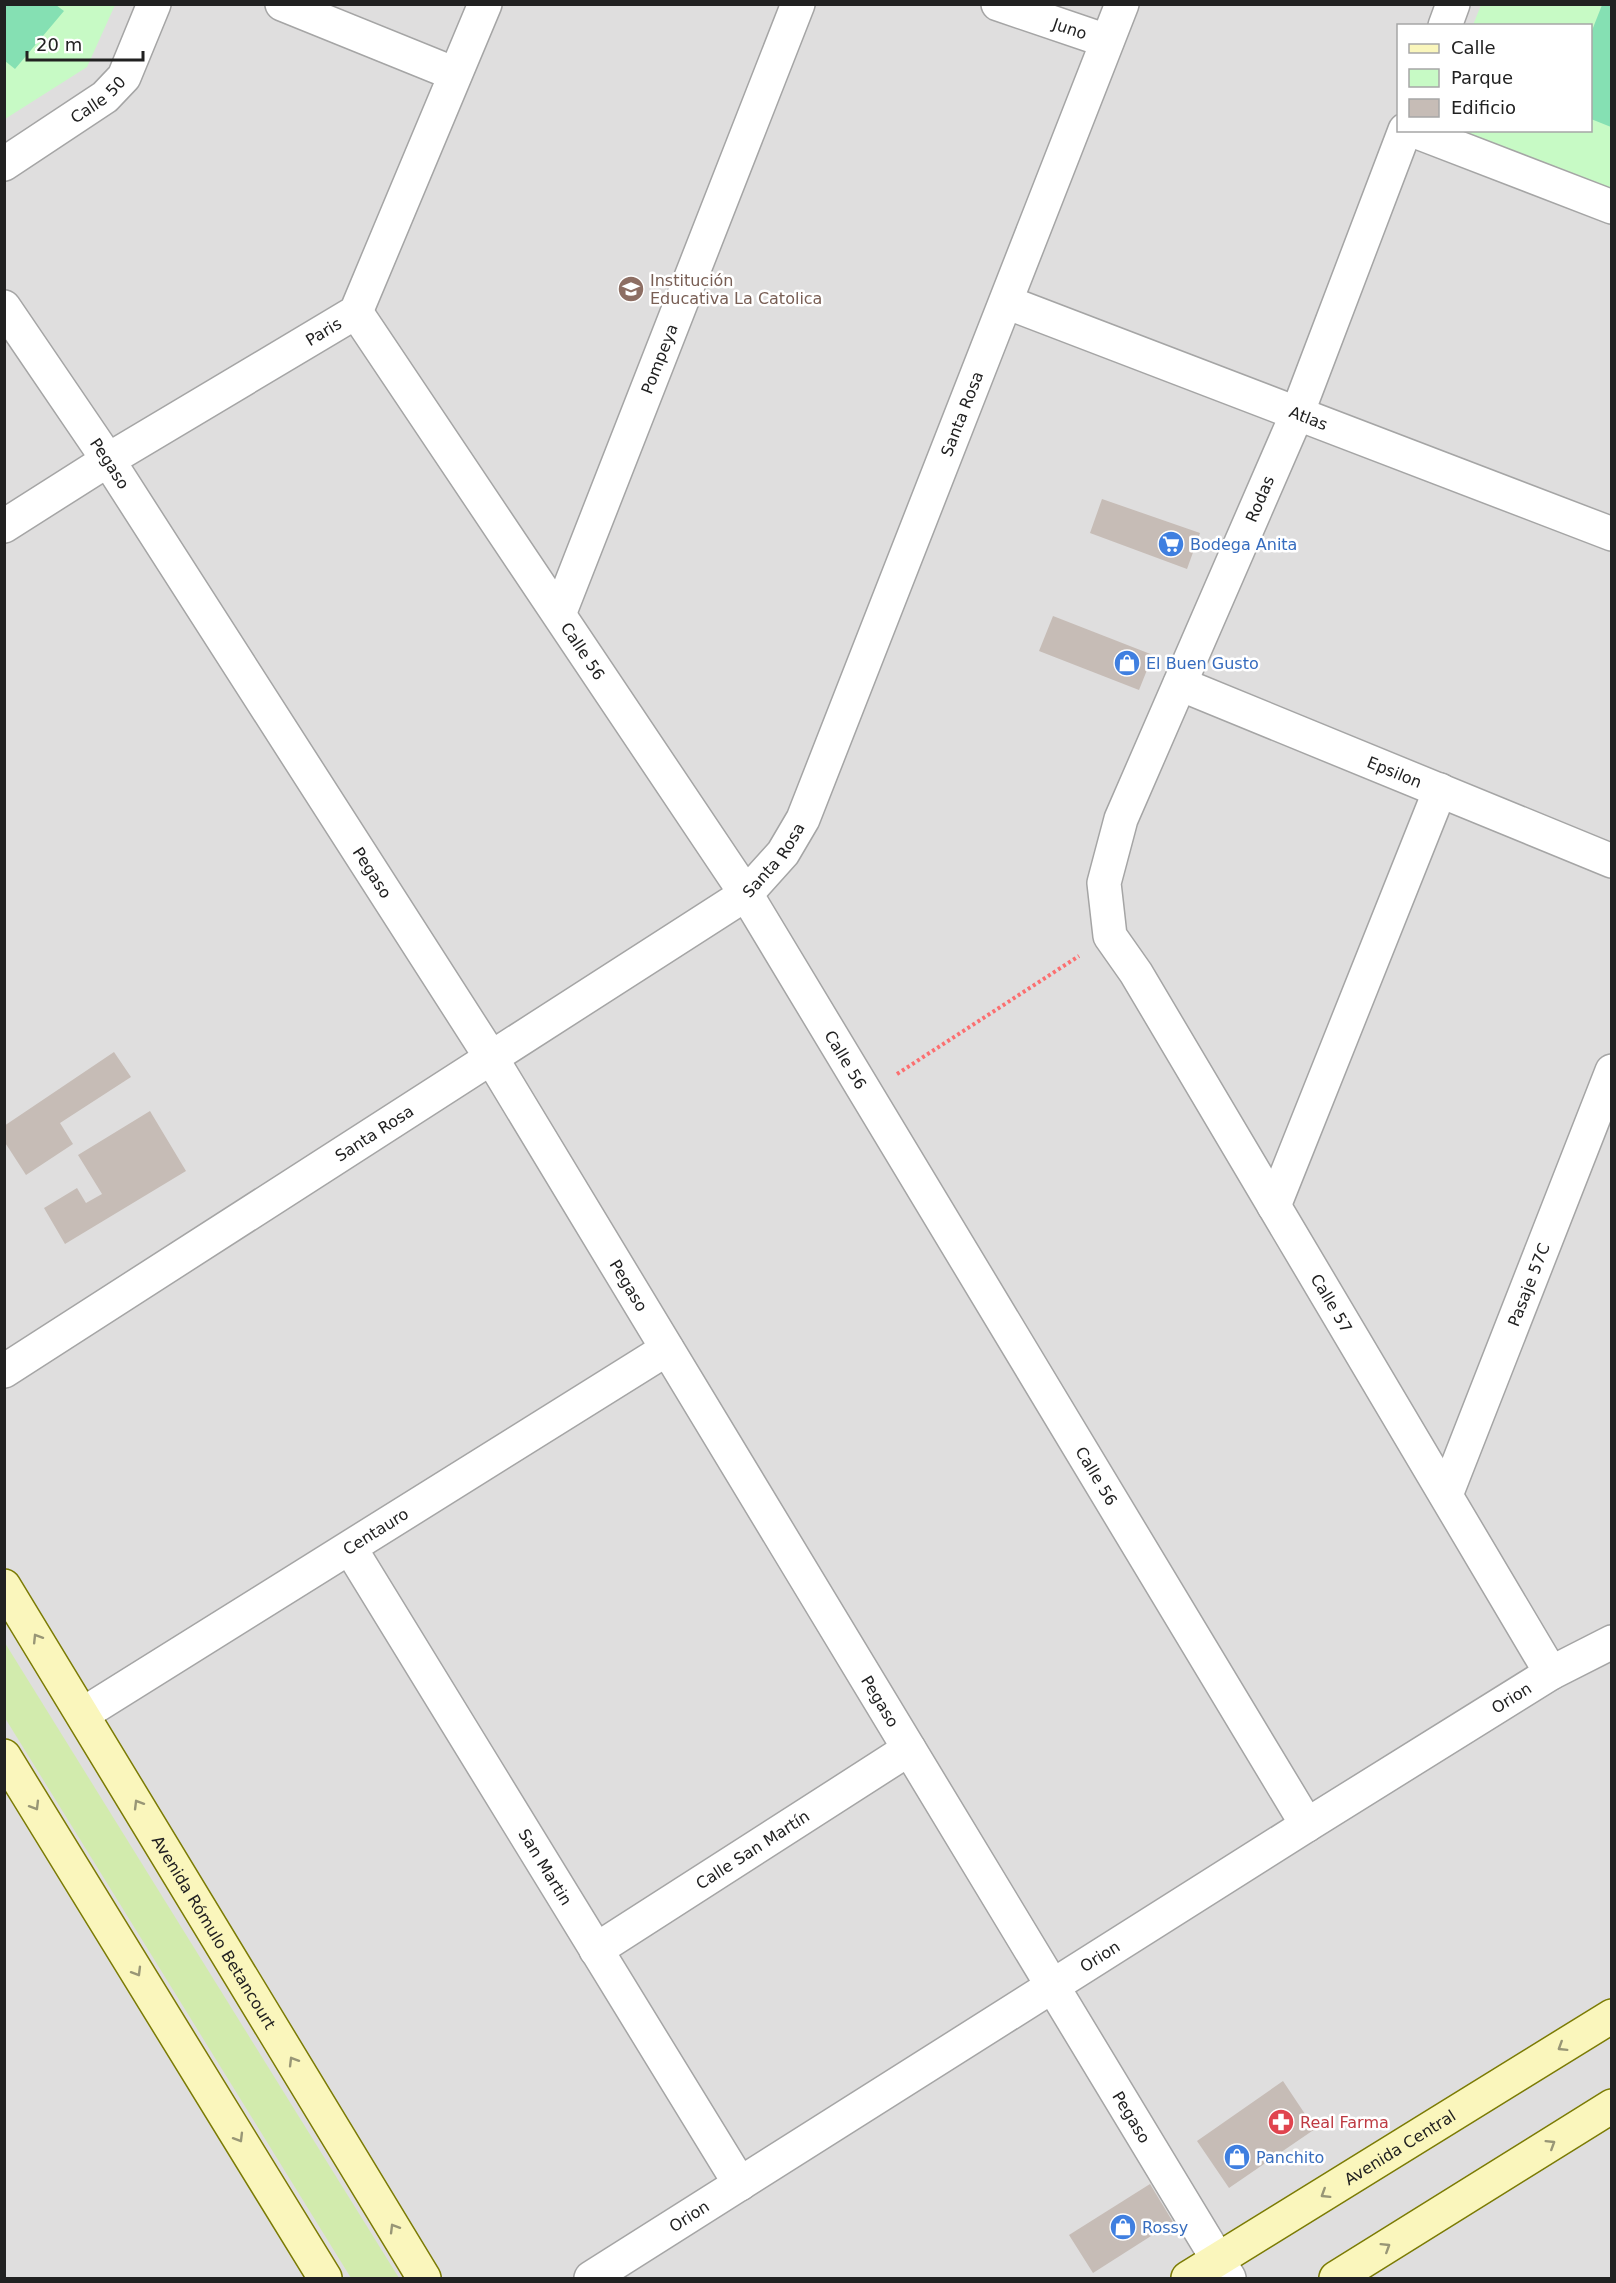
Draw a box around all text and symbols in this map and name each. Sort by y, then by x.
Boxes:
street label: Juno [1049,14,1089,43]
scale bar [27,24,142,62]
legend [1397,24,1592,132]
text: 20 m [36,34,82,55]
text: Calle [1451,37,1496,58]
text: Parque [1451,67,1513,88]
street label: Calle 50 [67,72,129,127]
text: Edificio [1451,97,1516,118]
place label: Institución Educativa La Catolica [650,271,822,308]
school or university icon: Institución Educativa La Catolica [616,274,646,304]
street label: Paris [302,314,345,349]
street label: Pompeya [637,321,681,397]
street label: Santa Rosa [936,369,987,459]
street label: Atlas [1287,402,1330,434]
street label: Pegaso [86,434,134,493]
street label: Rodas [1242,473,1278,525]
supermarket icon: Bodega Anita [1156,529,1186,559]
place label: Bodega Anita [1190,535,1297,554]
street label: Calle 56 [557,619,609,683]
shop icon: El Buen Gusto [1112,648,1142,678]
place label: El Buen Gusto [1146,654,1259,673]
street label: Epsilon [1364,752,1425,792]
street label: Santa Rosa [738,819,808,901]
street label: Pegaso [349,843,396,902]
street label: Calle 56 [821,1027,871,1092]
street label: Santa Rosa [331,1101,417,1165]
street label: Pasaje 57C [1504,1240,1553,1329]
street label: Pegaso [606,1256,652,1315]
street label: Calle 57 [1307,1270,1357,1336]
street label: Calle 56 [1072,1443,1122,1509]
street label: Centauro [339,1504,412,1559]
one-way arrow [32,1634,44,1644]
street label: Pegaso [857,1672,903,1731]
street label: Orion [1488,1678,1535,1717]
one-way arrow [28,1800,40,1810]
one-way arrow [134,1800,146,1810]
street label: Calle San Martín [692,1806,813,1893]
street label: San Martin [515,1825,576,1909]
street label: Avenida Rómulo Betancourt [148,1832,280,2032]
street label: Orion [1076,1936,1123,1976]
one-way arrow [129,1966,141,1976]
one-way arrow [1558,2040,1568,2052]
one-way arrow [289,2057,300,2067]
street label: Pegaso [1109,2088,1155,2146]
street label: Avenida Central [1341,2106,1459,2189]
pharmacy icon: Real Farma [1266,2107,1296,2137]
place label: Real Farma [1300,2113,1389,2132]
one-way arrow [231,2132,243,2142]
one-way arrow [1544,2140,1555,2151]
shop icon: Panchito [1222,2142,1252,2172]
place label: Panchito [1256,2148,1324,2167]
one-way arrow [1320,2187,1331,2198]
street label: Orion [666,2196,713,2236]
shop icon: Rossy [1108,2212,1138,2242]
place label: Rossy [1142,2218,1188,2237]
one-way arrow [389,2224,401,2234]
one-way arrow [1380,2243,1390,2255]

